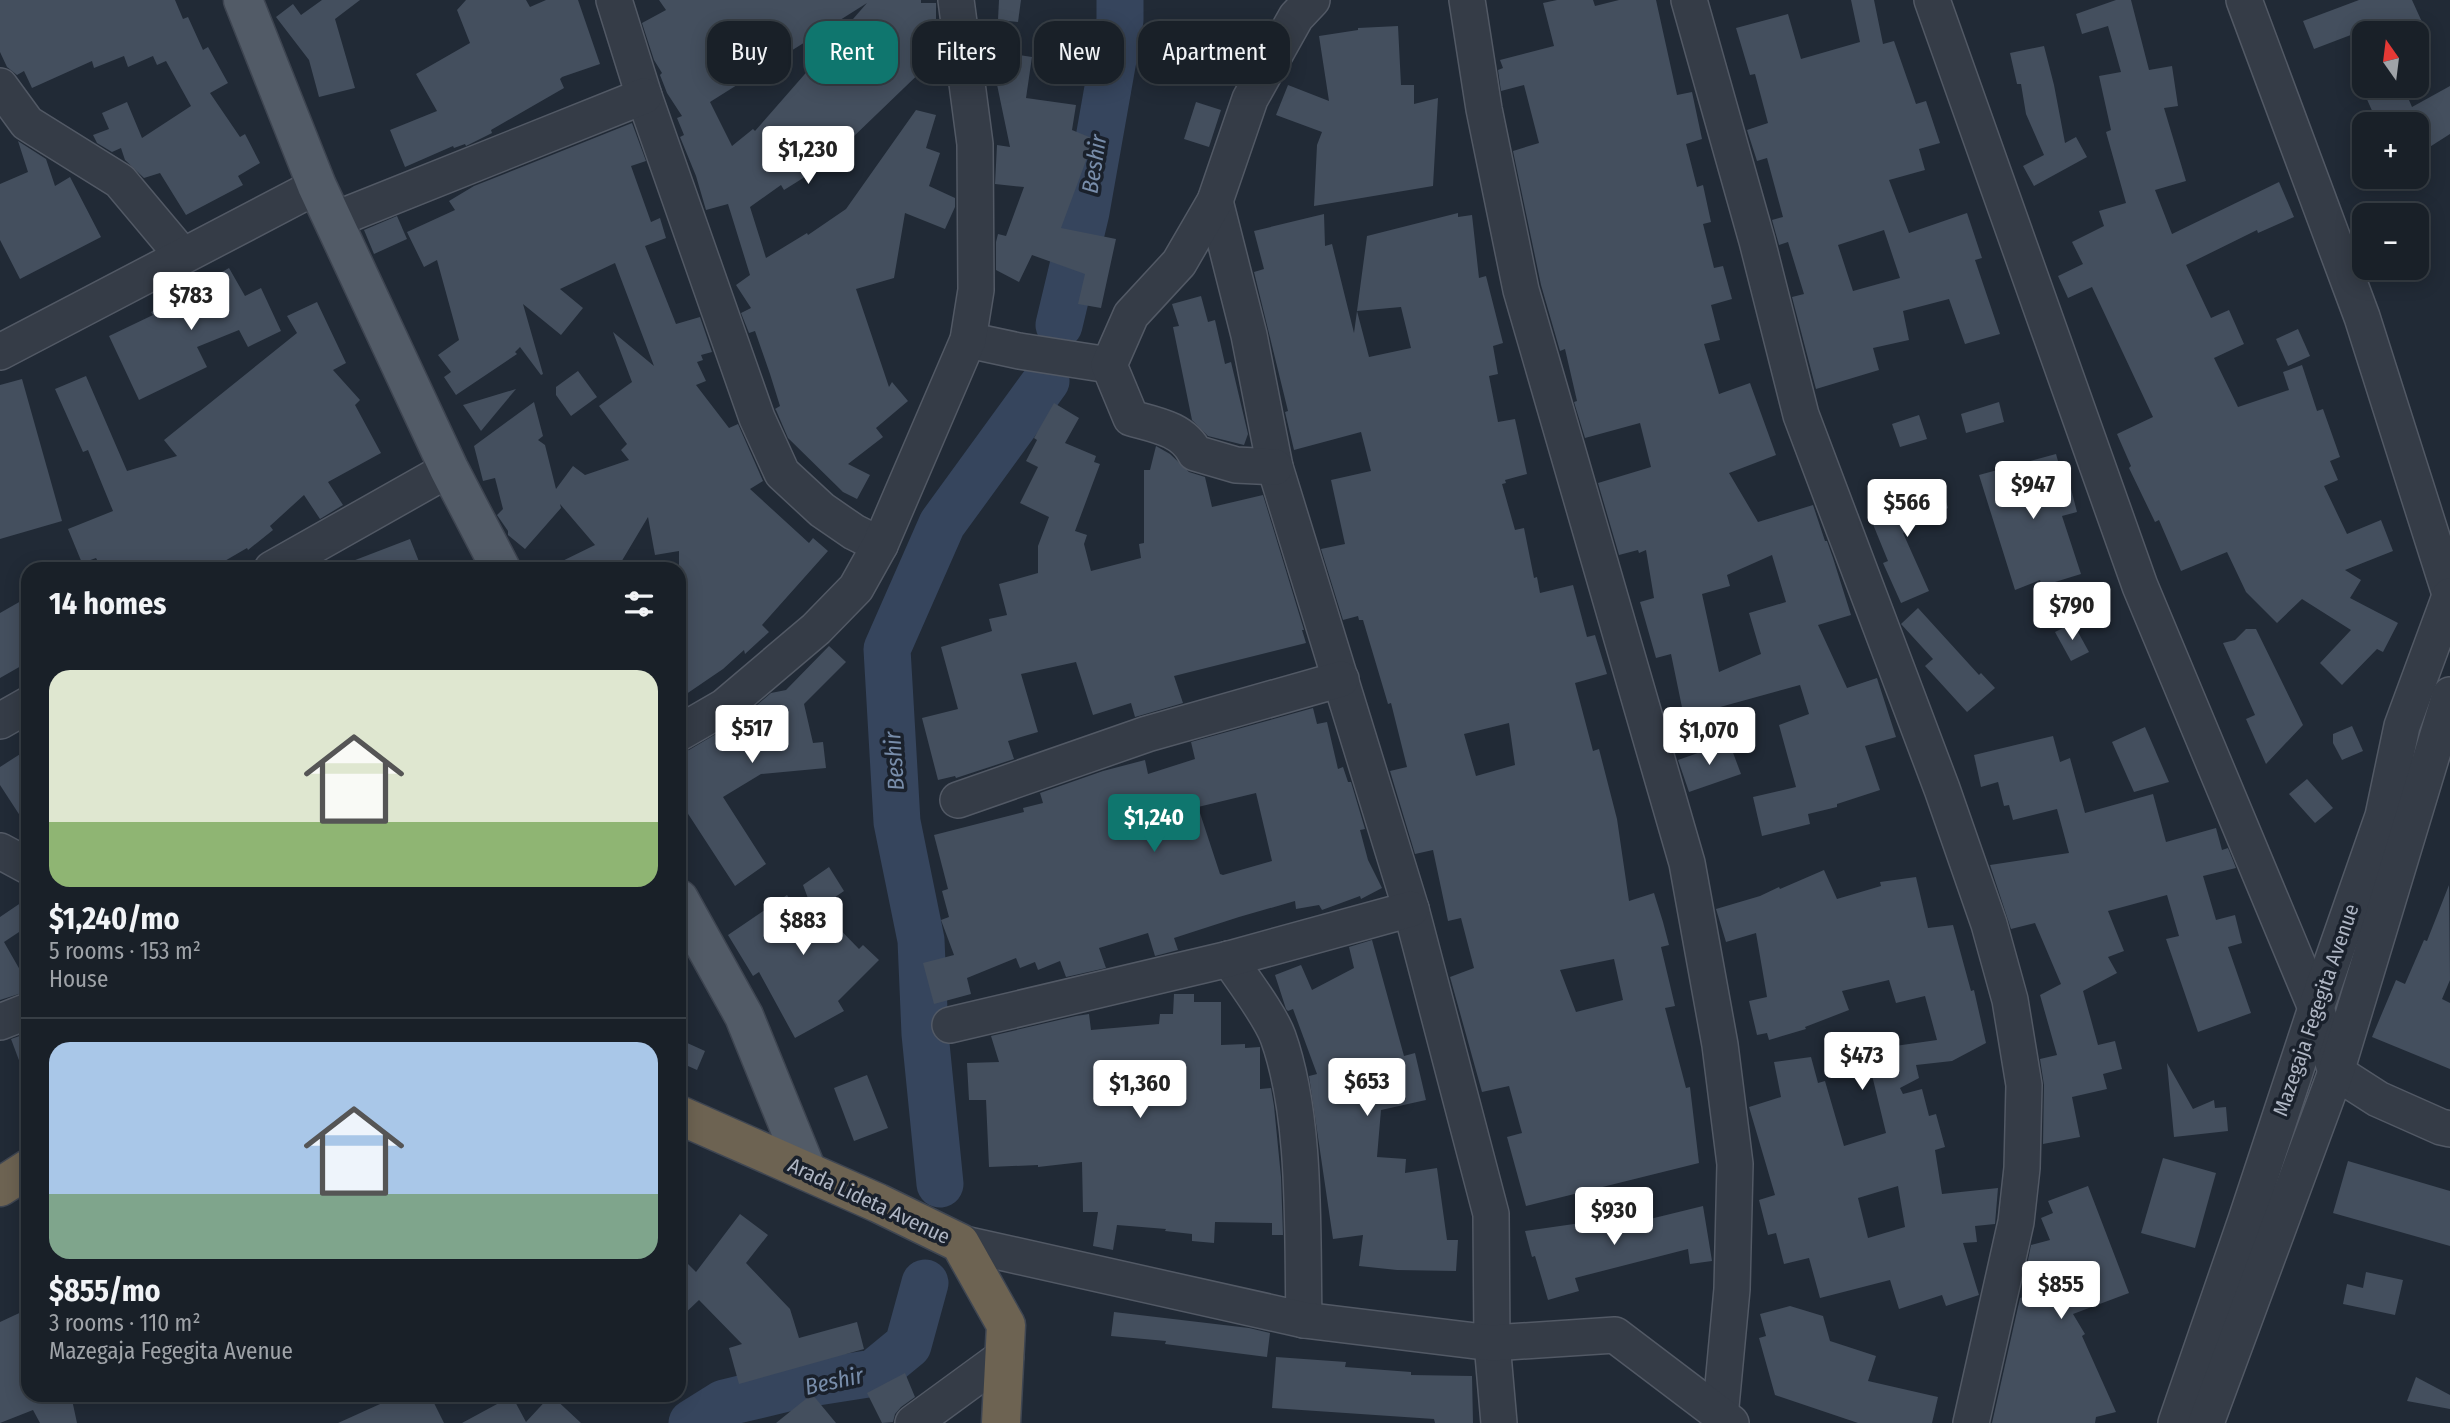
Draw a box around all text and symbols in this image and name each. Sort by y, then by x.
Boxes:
chip: Buy [707,21,791,84]
chip: Rent [805,21,898,84]
chip: Filters [912,21,1020,84]
chip: New [1034,21,1124,84]
chip: Apartment [1138,21,1290,84]
north arrow [2352,21,2429,98]
map controls [2352,21,2429,280]
button: + [2352,112,2429,189]
pin: $1,230 [751,127,865,186]
water label: Beshir [1076,132,1113,195]
text: $1,230 [778,135,838,163]
button: − [2352,203,2429,280]
pin: $783 [150,272,232,332]
text: $783 [169,281,213,309]
pin: $947 [1992,462,2074,521]
text: $947 [2011,470,2055,498]
pin: $566 [1866,480,1948,539]
text: $566 [1884,488,1930,516]
pin: $790 [2031,582,2113,642]
icon: filters [620,585,658,623]
text: 14 homes [49,586,166,622]
text: $790 [2049,591,2095,619]
pin: $517 [711,706,793,765]
pin: $1,070 [1652,708,1766,767]
text: $517 [731,714,773,742]
icon: home [291,716,417,842]
text: $1,070 [1679,716,1739,744]
water label: Beshir [878,730,910,791]
pin: $1,240 [1097,794,1211,854]
text: $1,240 [1124,803,1184,831]
pin: $883 [762,898,844,957]
street label: Mazegaja Fegegita Avenue [2267,900,2365,1120]
text: $1,240/mo [49,901,179,937]
text: $883 [780,906,826,934]
text: 5 rooms · 153 m² [49,937,201,965]
text: House [49,965,108,993]
pin: $473 [1821,1032,1903,1092]
text: $473 [1840,1041,1884,1069]
pin: $653 [1326,1058,1408,1118]
pin: $1,360 [1083,1060,1197,1120]
text: $653 [1344,1067,1390,1095]
text: $1,360 [1109,1069,1171,1097]
icon: home [291,1088,417,1214]
street label: Arada Lideta Avenue [784,1152,954,1250]
pin: $930 [1573,1188,1655,1247]
text: $930 [1591,1196,1637,1224]
pin: $855 [2020,1262,2102,1321]
text: $855 [2038,1270,2084,1298]
text: $855/mo [49,1273,161,1309]
text: 3 rooms · 110 m² [49,1309,200,1337]
text: Mazegaja Fegegita Avenue [49,1337,293,1365]
water label: Beshir [802,1361,867,1401]

